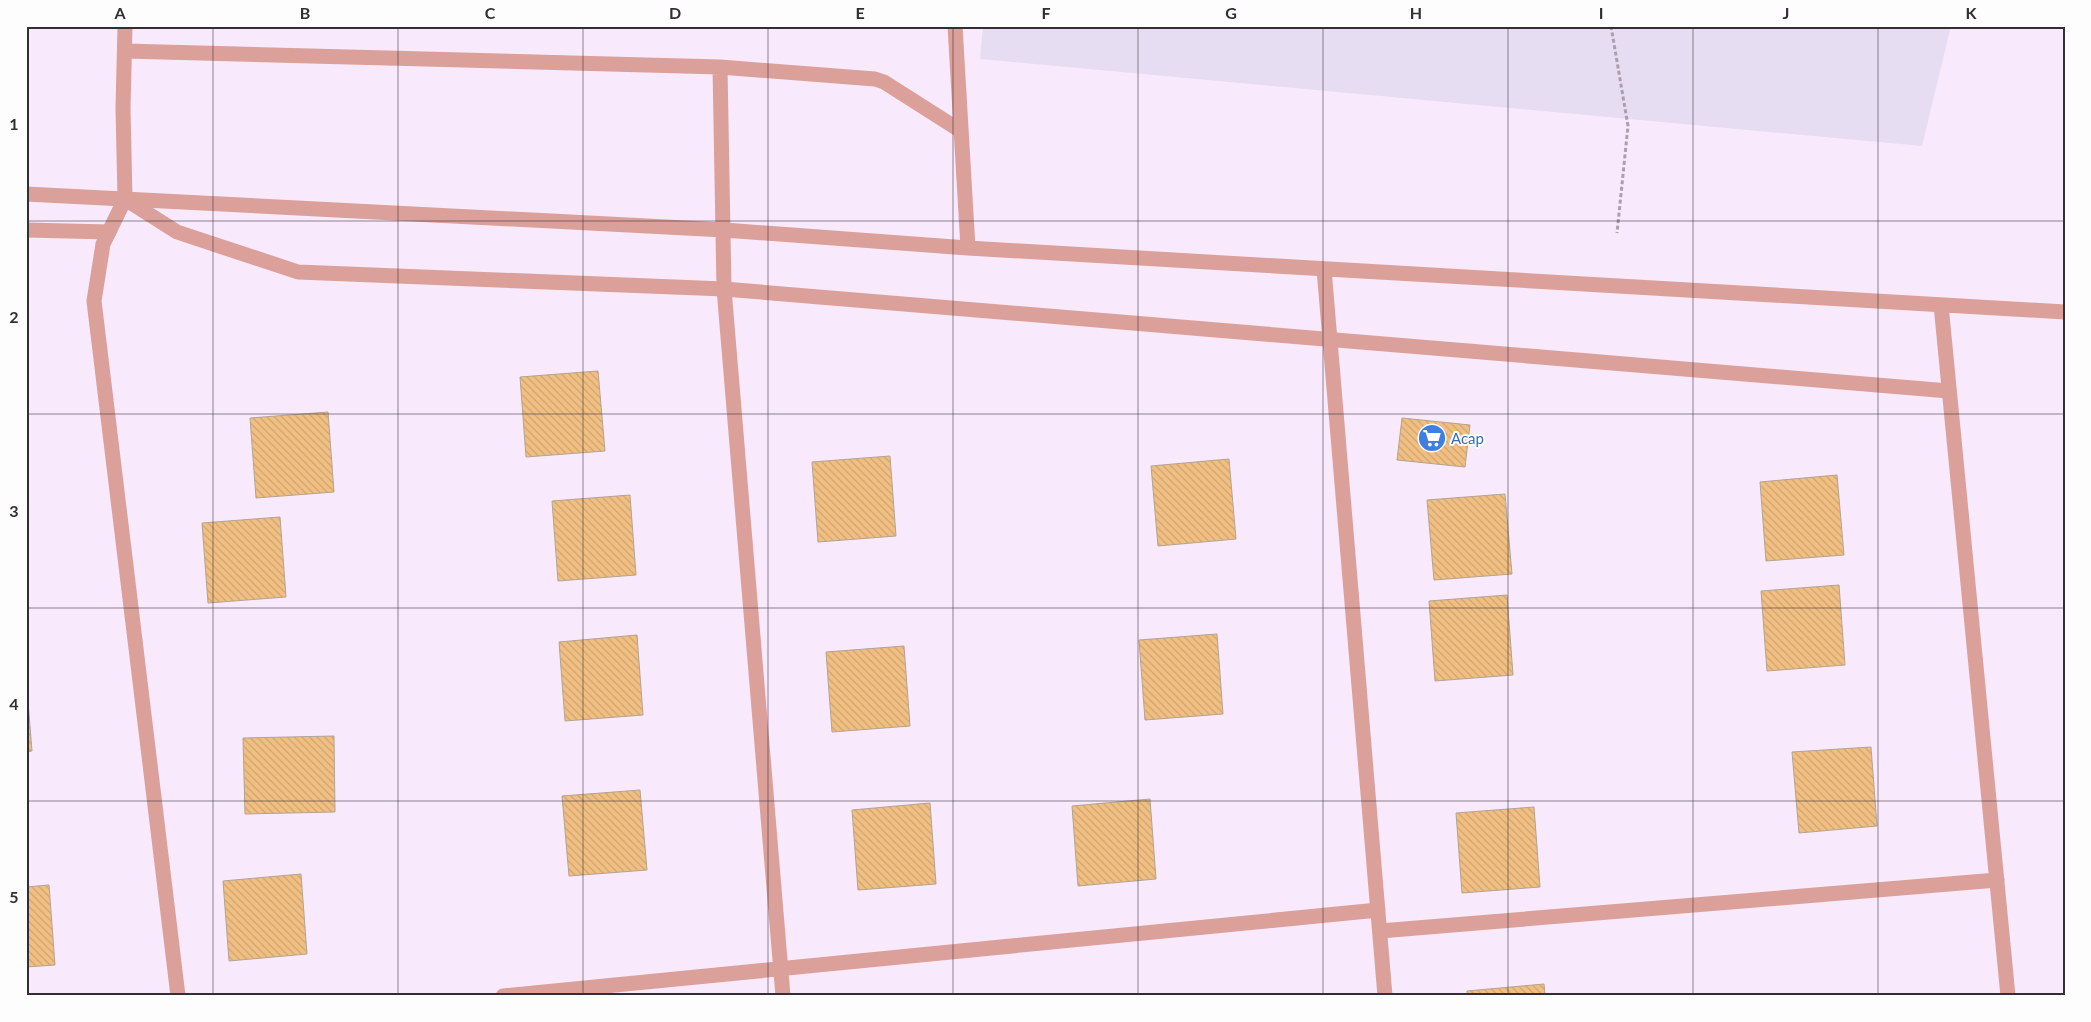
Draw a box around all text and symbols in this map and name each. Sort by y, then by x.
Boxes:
text: A [113,3,126,22]
text: B [300,3,310,22]
text: C [485,3,496,22]
text: D [669,3,681,22]
text: E [855,3,865,22]
text: F [1041,3,1051,22]
text: G [1225,3,1237,22]
text: H [1410,3,1422,22]
text: I [1599,3,1603,22]
text: J [1783,3,1789,22]
text: K [1966,3,1978,22]
text: 1 [9,114,19,133]
text: 2 [9,307,19,326]
supermarket icon: Асар [1417,423,1447,453]
place label: Асар [1451,429,1484,447]
text: 3 [9,501,19,520]
text: 4 [9,694,19,713]
text: 5 [9,887,19,906]

